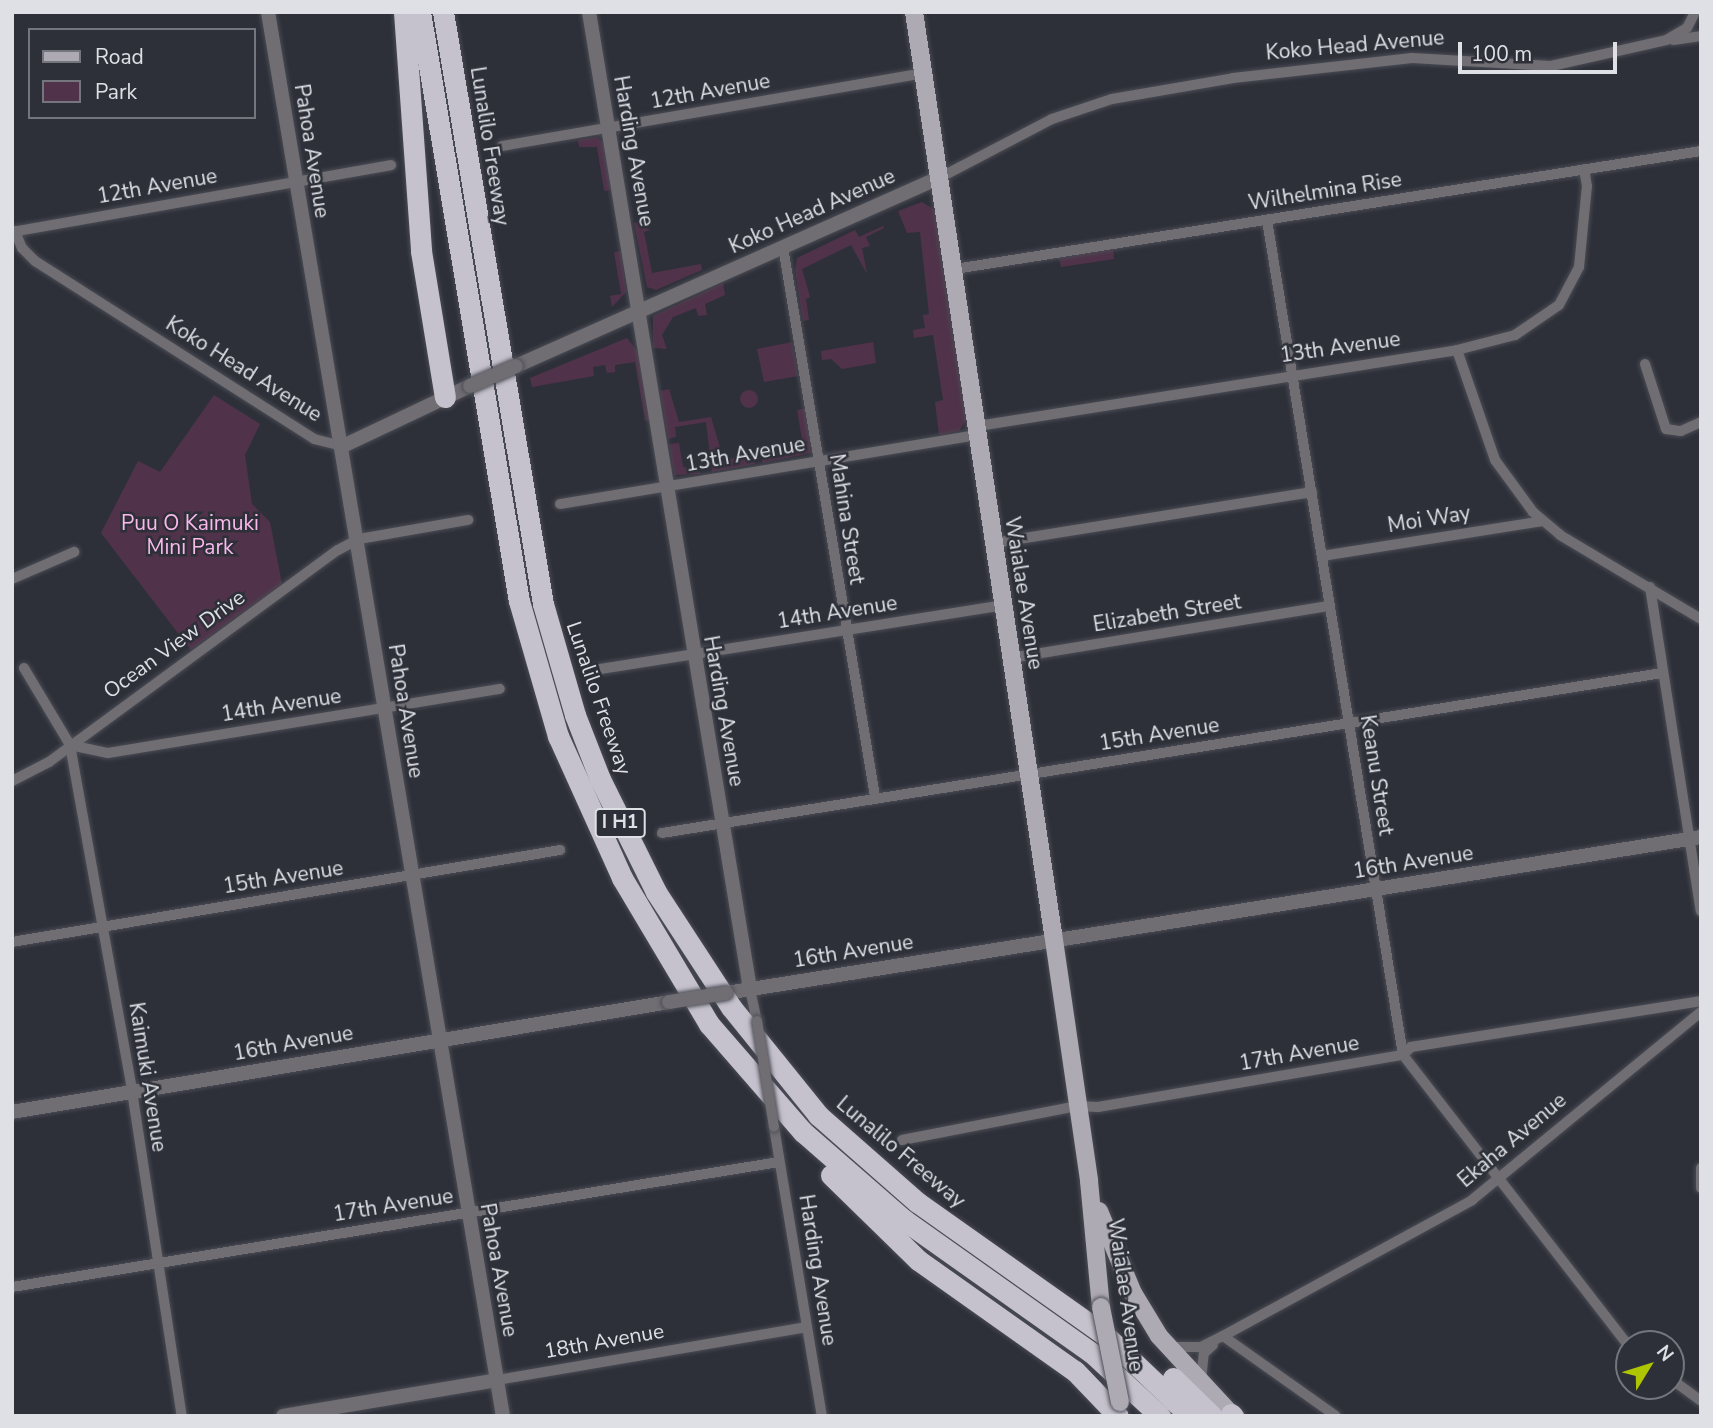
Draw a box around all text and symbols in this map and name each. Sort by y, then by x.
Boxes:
street label: Koko Head Avenue [1265,25,1445,65]
legend [28,28,256,119]
scale bar [1461,28,1620,72]
text: 100 m [1471,40,1532,68]
text: Road [95,43,144,71]
street label: Lunalilo Freeway [465,65,515,227]
street label: 12th Avenue [648,68,772,114]
street label: Harding Avenue [608,74,660,228]
text: Park [95,78,137,106]
street label: Pahoa Avenue [289,82,335,220]
street label: 12th Avenue [95,163,219,209]
street label: Koko Head Avenue [725,163,899,259]
street label: Wilhelmina Rise [1246,166,1404,216]
street label: Koko Head Avenue [161,311,327,427]
street label: 13th Avenue [1278,326,1402,368]
street label: 13th Avenue [683,431,807,477]
street label: Mahina Street [824,452,870,586]
street label: Moi Way [1386,500,1472,538]
park label: Puu O Kaimuki Mini Park [121,510,259,560]
street label: Waialae Avenue [999,515,1049,671]
street label: Ocean View Drive [98,584,250,704]
street label: Elizabeth Street [1091,589,1243,637]
street label: 14th Avenue [775,590,899,634]
street label: Lunalilo Freeway [561,618,637,778]
street label: Harding Avenue [698,634,750,788]
street label: Pahoa Avenue [383,642,429,780]
street label: 14th Avenue [219,683,343,727]
street label: 15th Avenue [1097,712,1221,756]
street label: Keanu Street [1355,713,1399,837]
road number: I H1 [594,808,646,838]
street label: 16th Avenue [1351,840,1475,884]
street label: 15th Avenue [221,855,345,899]
street label: 16th Avenue [791,929,915,973]
street label: Kaimuki Avenue [124,1000,172,1154]
street label: 16th Avenue [231,1020,355,1066]
street label: 17th Avenue [1237,1030,1361,1076]
street label: Ekaha Avenue [1453,1087,1571,1193]
street label: Lunalilo Freeway [831,1091,971,1213]
street label: 17th Avenue [331,1183,455,1227]
street label: Harding Avenue [794,1193,842,1347]
street label: Pahoa Avenue [475,1201,523,1339]
street label: Waialae Avenue [1103,1217,1149,1373]
street label: 18th Avenue [542,1318,666,1364]
north arrow [1615,1330,1685,1400]
text: N [1650,1340,1680,1367]

